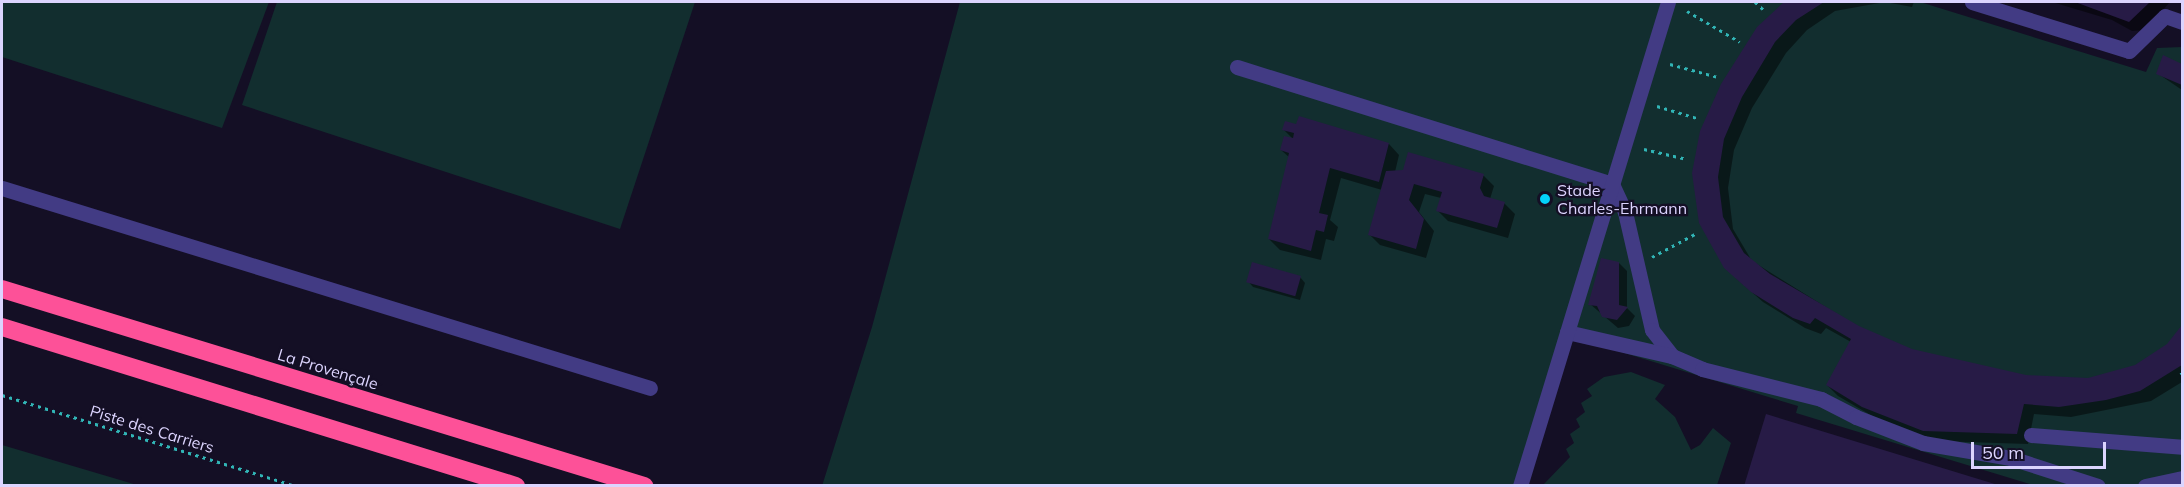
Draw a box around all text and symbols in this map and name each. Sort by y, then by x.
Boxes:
place label: Stade Charles-Ehrmann [1557,180,1687,218]
marker: Stade Charles-Ehrmann [1538,192,1552,206]
street label: La Provençale [276,345,380,393]
street label: Piste des Carriers [88,401,216,457]
scale bar [1974,430,2109,468]
text: 50 m [1982,441,2024,464]

